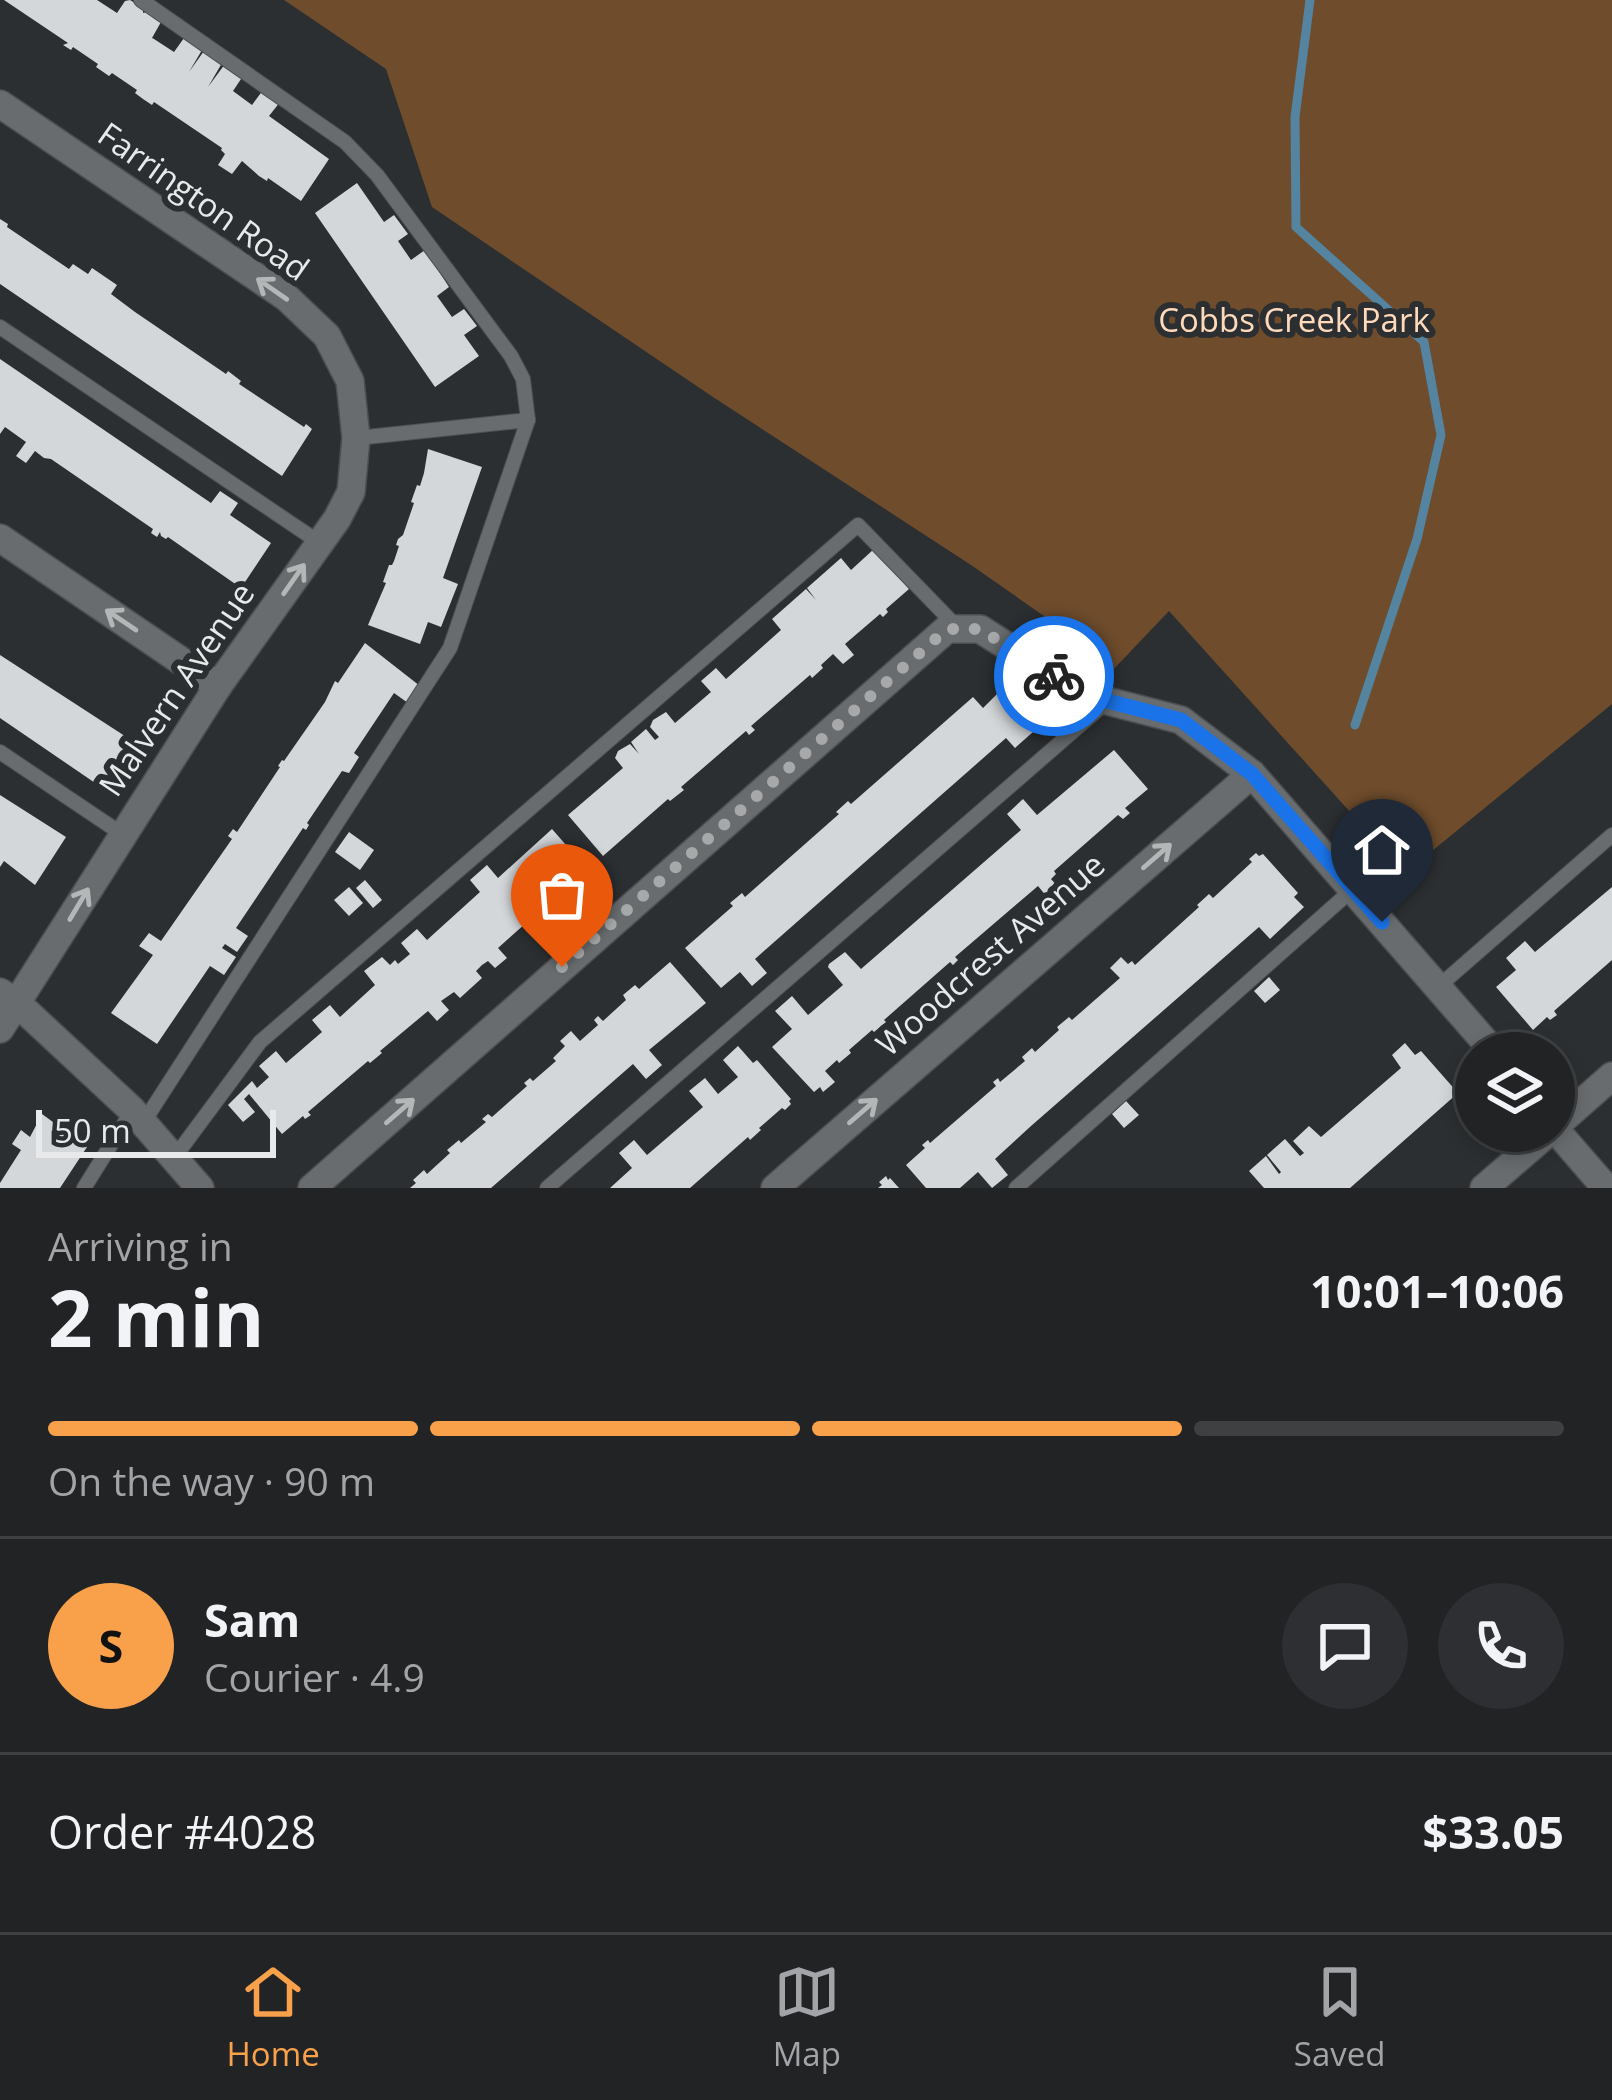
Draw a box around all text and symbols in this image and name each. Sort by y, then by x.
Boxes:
street label: Farrington Road [90,111,318,291]
one-way arrow [256,276,289,302]
park label: Cobbs Creek Park [1158,297,1430,342]
one-way arrow [281,563,306,596]
street label: Malvern Avenue [88,573,264,805]
one-way arrow [105,608,139,633]
courier [994,616,1114,736]
icon: bike [1021,643,1087,709]
pin [1331,799,1433,922]
icon: home [1349,817,1415,883]
street label: Woodcrest Avenue [866,842,1114,1066]
one-way arrow [1142,842,1172,870]
pin [511,844,613,967]
icon: bag [529,862,595,928]
one-way arrow [67,888,91,922]
map controls [1455,1032,1575,1152]
button: layers [1455,1032,1575,1152]
one-way arrow [384,1097,415,1125]
one-way arrow [847,1098,878,1126]
scale bar [36,1104,276,1157]
text: 50 m [54,1108,131,1153]
text: Arriving in [48,1219,233,1272]
text: 10:01–10:06 [1310,1260,1564,1321]
text: 2 min [48,1264,265,1370]
text: On the way · 90 m [48,1454,375,1507]
button: chat [1282,1583,1408,1709]
button: phone [1438,1583,1564,1709]
text: Sam [204,1589,300,1650]
text: S [99,1615,123,1676]
text: Courier · 4.9 [204,1650,425,1703]
text: Order #4028 [48,1801,316,1862]
text: $33.05 [1423,1801,1564,1862]
tab: Home [226,1959,320,2076]
tab: Map [773,1959,841,2076]
tab: Saved [1294,1959,1386,2076]

